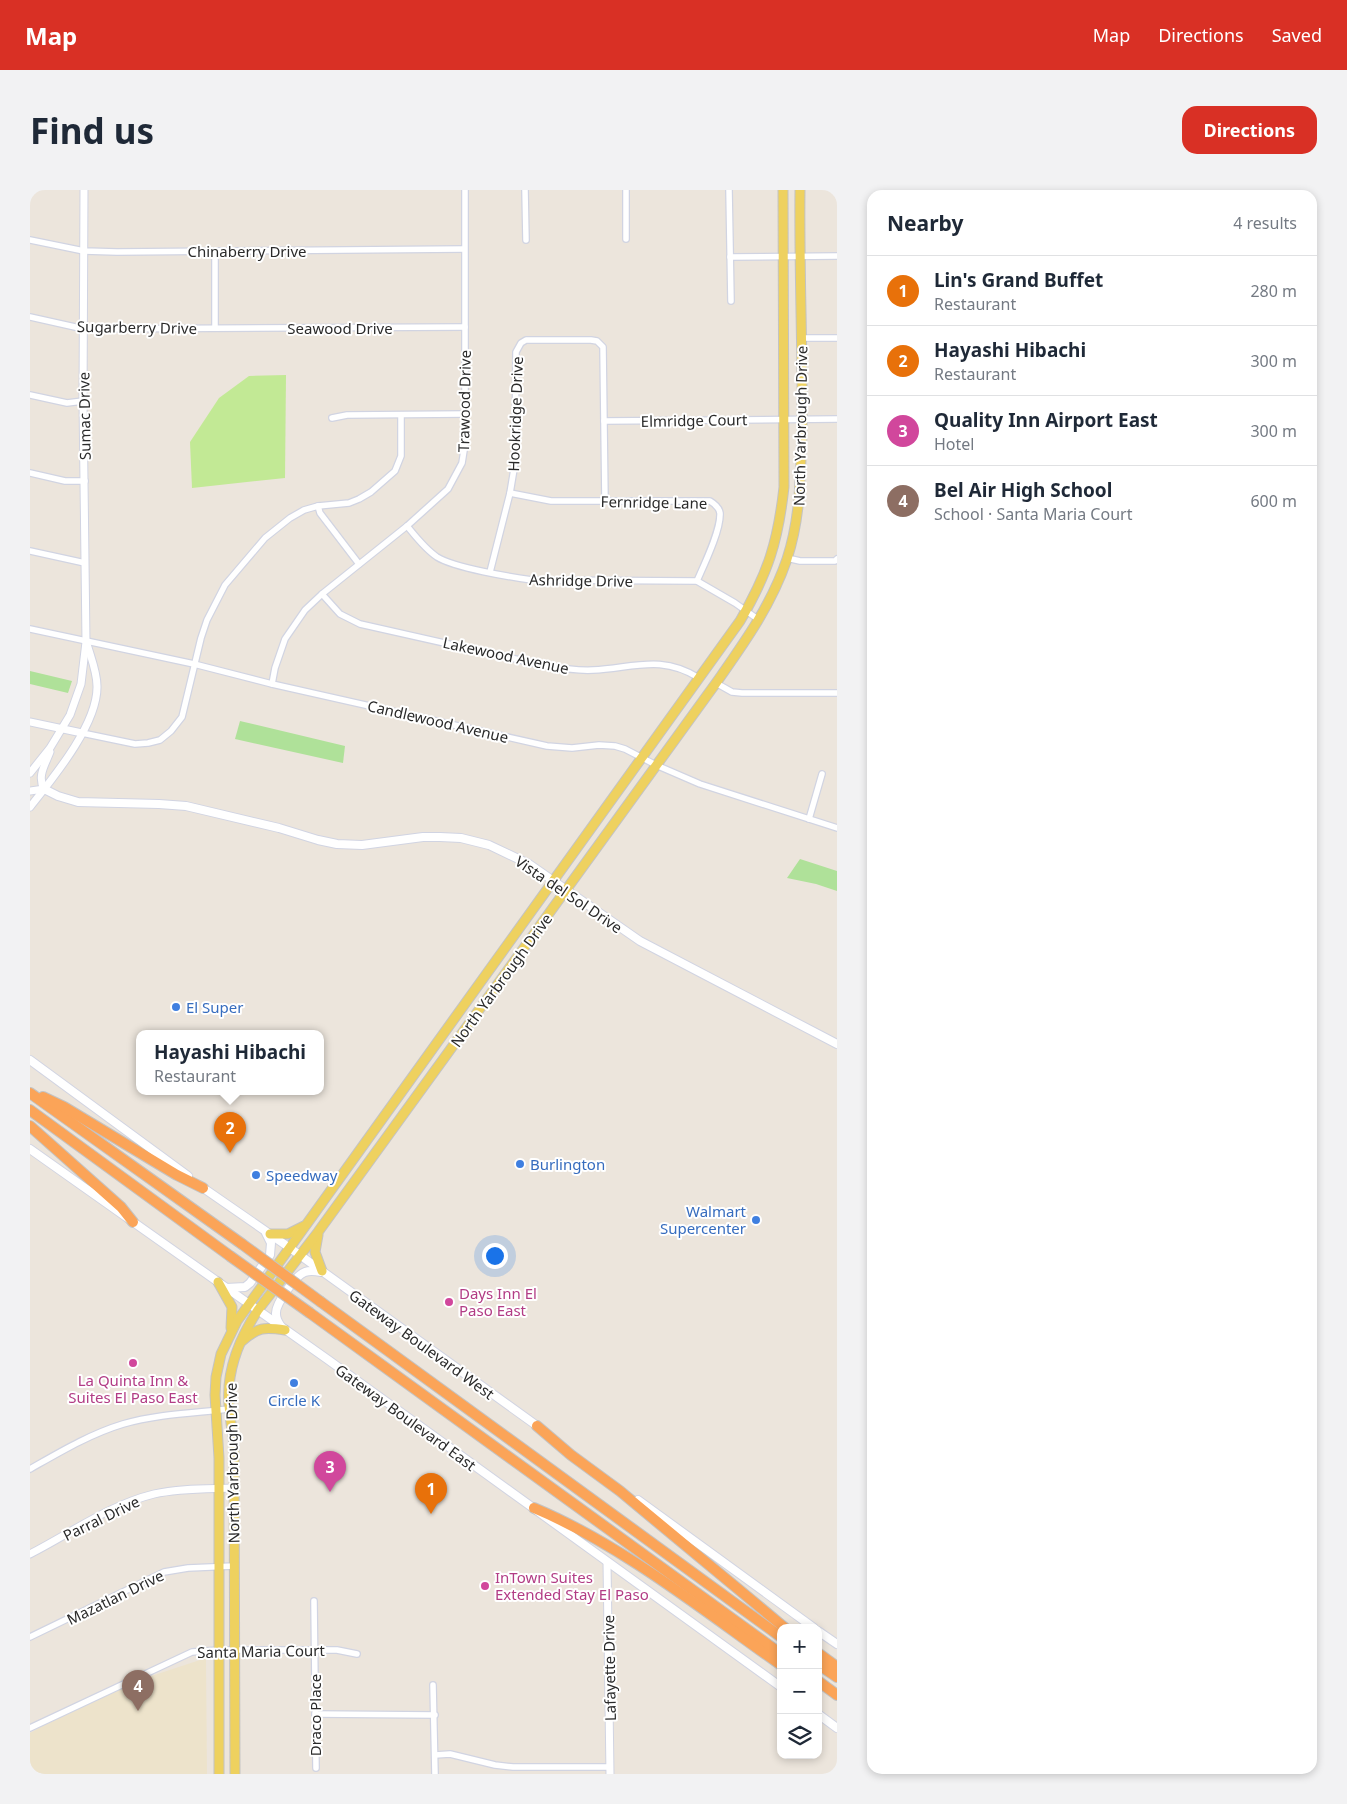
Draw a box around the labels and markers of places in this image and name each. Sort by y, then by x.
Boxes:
place label: El Super [186,997,244,1017]
marker: El Super [170,1001,182,1013]
pin: 2 [214,1112,246,1153]
place label: Burlington [530,1154,605,1174]
marker: Burlington [514,1158,526,1170]
place label: Speedway [266,1165,338,1185]
marker: Speedway [250,1169,262,1181]
place label: Walmart Supercenter [660,1201,747,1238]
marker: Walmart Supercenter [750,1214,762,1226]
place label: Days Inn El Paso East [459,1283,537,1320]
marker: Days Inn El Paso East [443,1296,455,1308]
marker: La Quinta Inn & Suites El Paso East [127,1357,139,1369]
place label: La Quinta Inn & Suites El Paso East [68,1370,198,1407]
marker: Circle K [288,1377,300,1389]
place label: Circle K [268,1390,321,1410]
pin: 3 [314,1451,346,1492]
pin: 1 [415,1473,447,1514]
place label: InTown Suites Extended Stay El Paso [495,1567,649,1604]
marker: InTown Suites Extended Stay El Paso [479,1580,491,1592]
pin: 4 [122,1670,154,1711]

